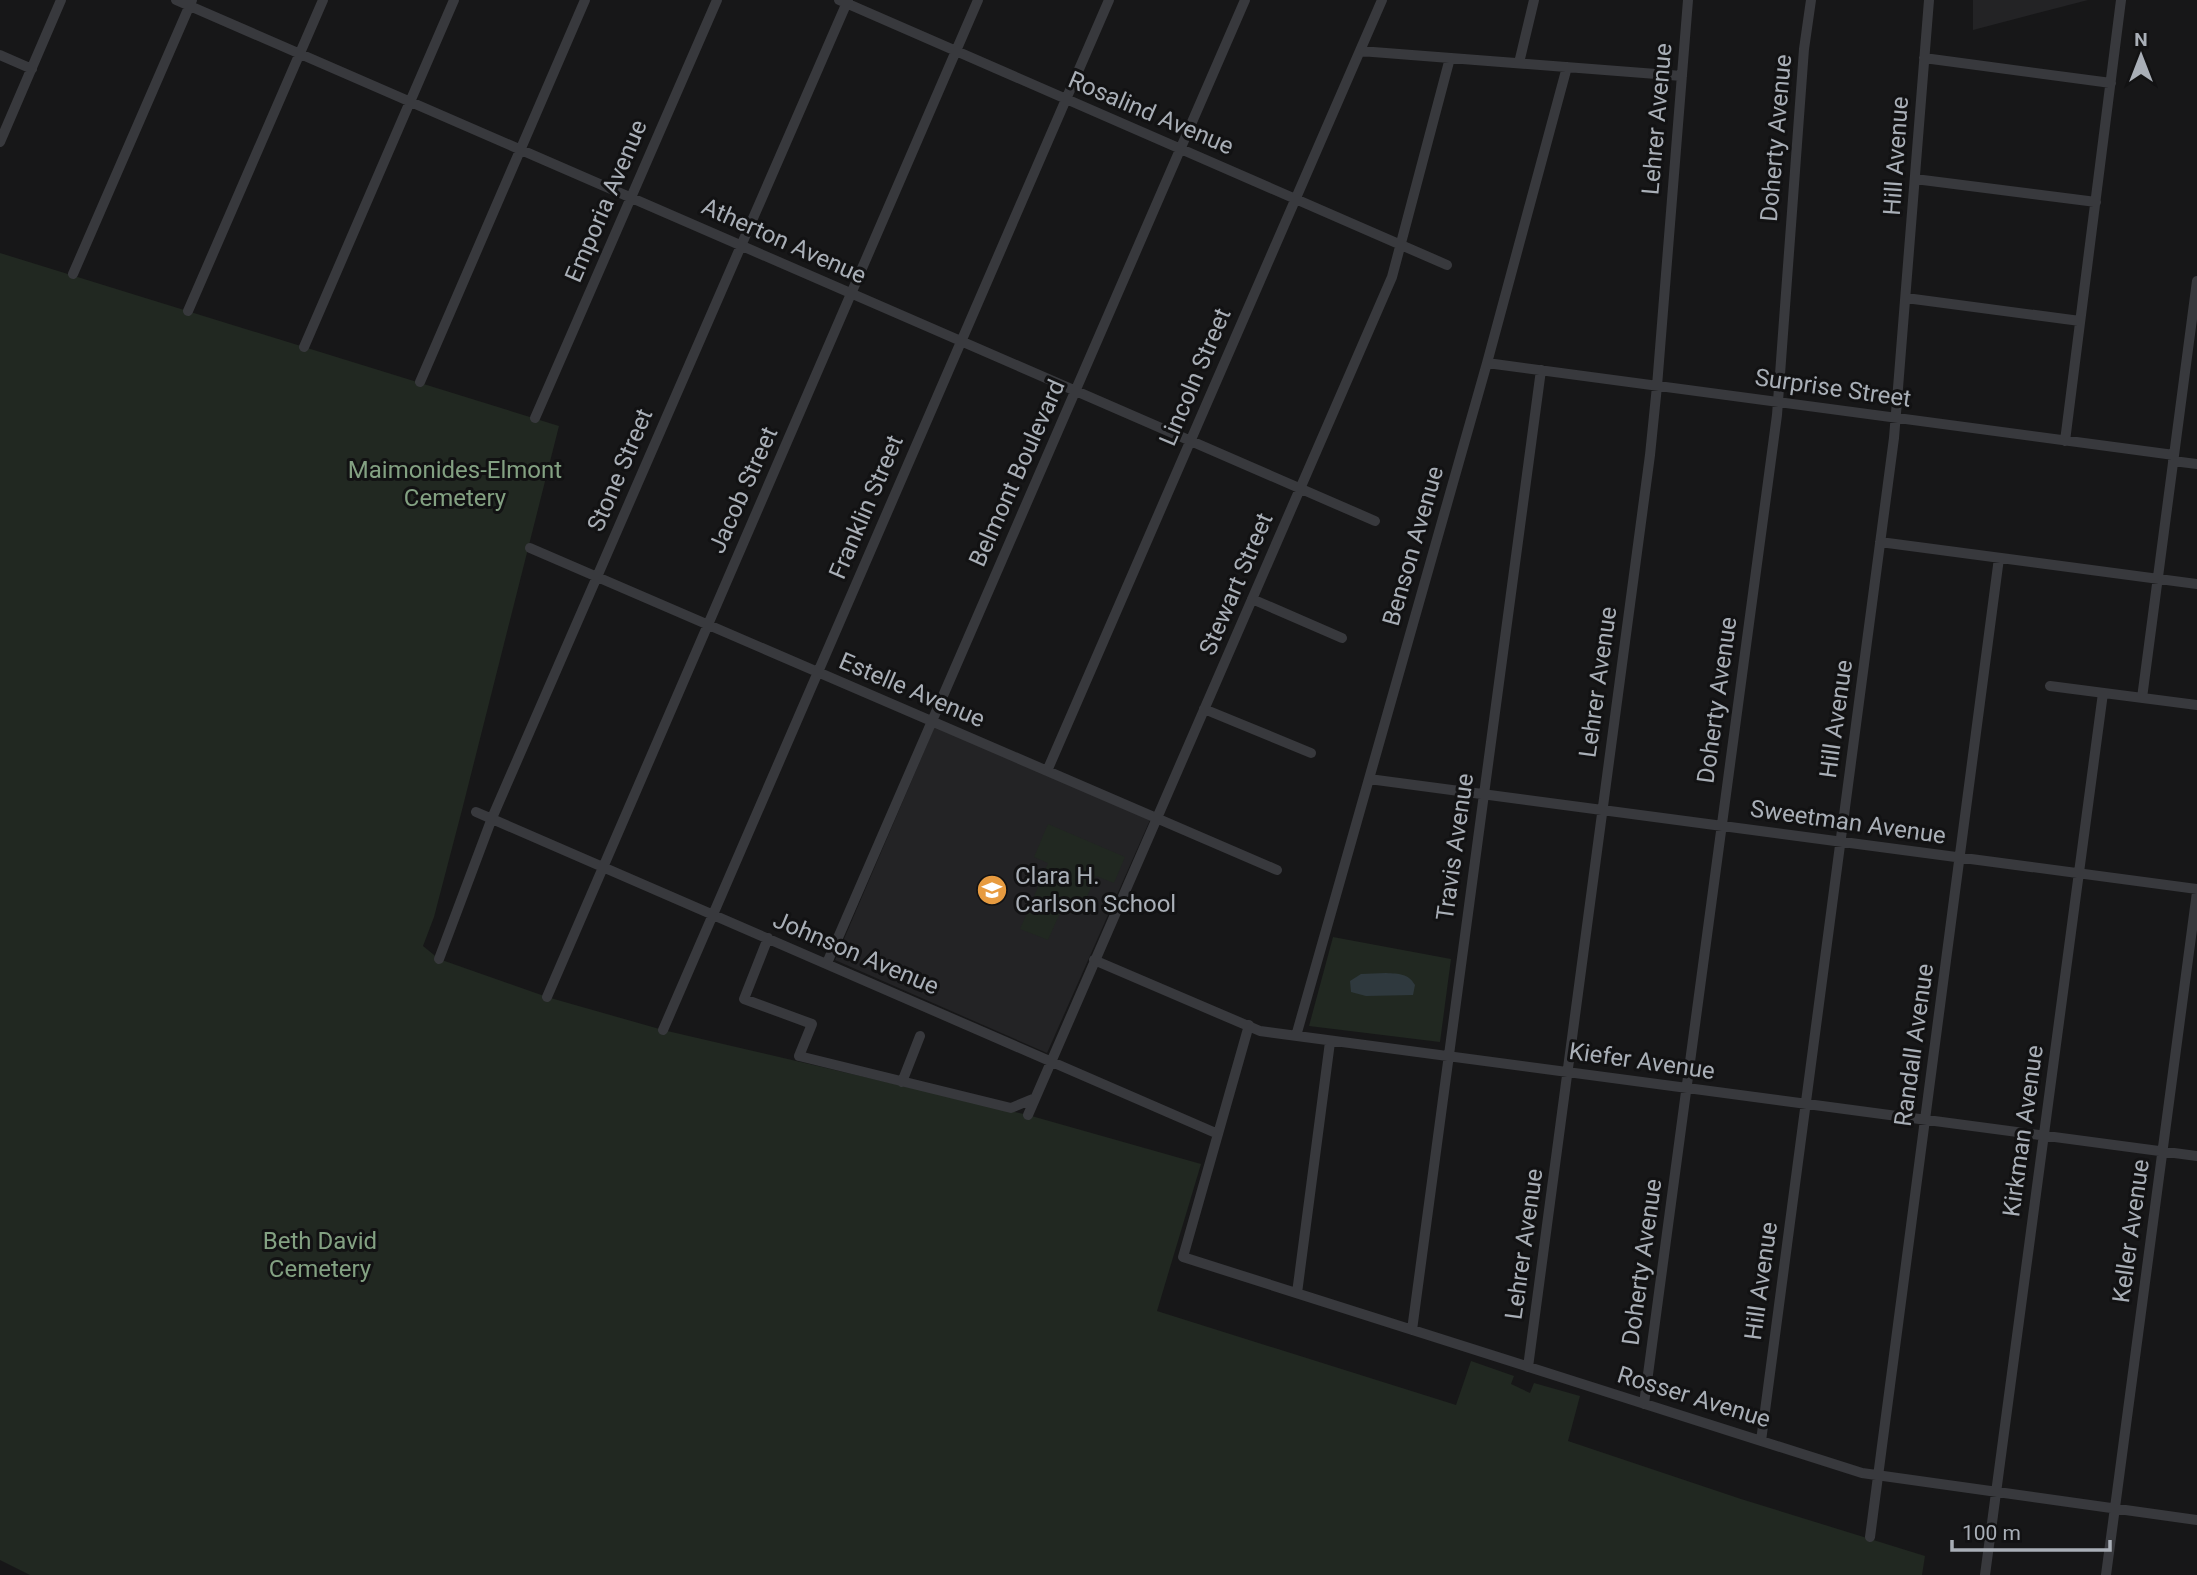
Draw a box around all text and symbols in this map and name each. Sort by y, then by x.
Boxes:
north arrow [2106,21,2176,91]
text: N [2134,28,2148,51]
street label: Lehrer Avenue [1636,42,1678,196]
street label: Doherty Avenue [1755,53,1797,223]
street label: Rosalind Avenue [1064,66,1238,160]
street label: Hill Avenue [1878,96,1914,216]
street label: Emporia Avenue [559,116,653,286]
street label: Atherton Avenue [697,192,871,290]
street label: Lincoln Street [1153,304,1237,450]
street label: Surprise Street [1753,363,1913,413]
street label: Belmont Boulevard [963,375,1071,571]
street label: Stone Street [582,404,658,536]
street label: Jacob Street [703,422,783,557]
street label: Franklin Street [823,431,909,583]
park label: Maimonides-Elmont Cemetery [348,456,562,512]
street label: Benson Avenue [1377,463,1449,629]
street label: Stewart Street [1193,509,1279,659]
street label: Lehrer Avenue [1574,605,1622,759]
street label: Doherty Avenue [1691,615,1743,785]
street label: Estelle Avenue [835,647,989,733]
street label: Hill Avenue [1814,658,1858,780]
street label: Travis Avenue [1431,772,1479,922]
street label: Sweetman Avenue [1748,794,1948,850]
place label: Clara H. Carlson School [1015,862,1176,918]
school or university icon: Clara H. Carlson School [975,873,1009,907]
street label: Johnson Avenue [769,905,943,1001]
street label: Randall Avenue [1889,962,1939,1128]
street label: Kiefer Avenue [1567,1037,1717,1085]
street label: Kirkman Avenue [1997,1043,2049,1219]
street label: Keller Avenue [2107,1158,2155,1304]
street label: Lehrer Avenue [1500,1167,1548,1321]
street label: Doherty Avenue [1616,1177,1668,1347]
street label: Hill Avenue [1739,1220,1783,1342]
park label: Beth David Cemetery [263,1227,377,1283]
street label: Rosser Avenue [1614,1360,1774,1434]
scale bar [1952,1508,2110,1552]
text: 100 m [1962,1521,2021,1545]

